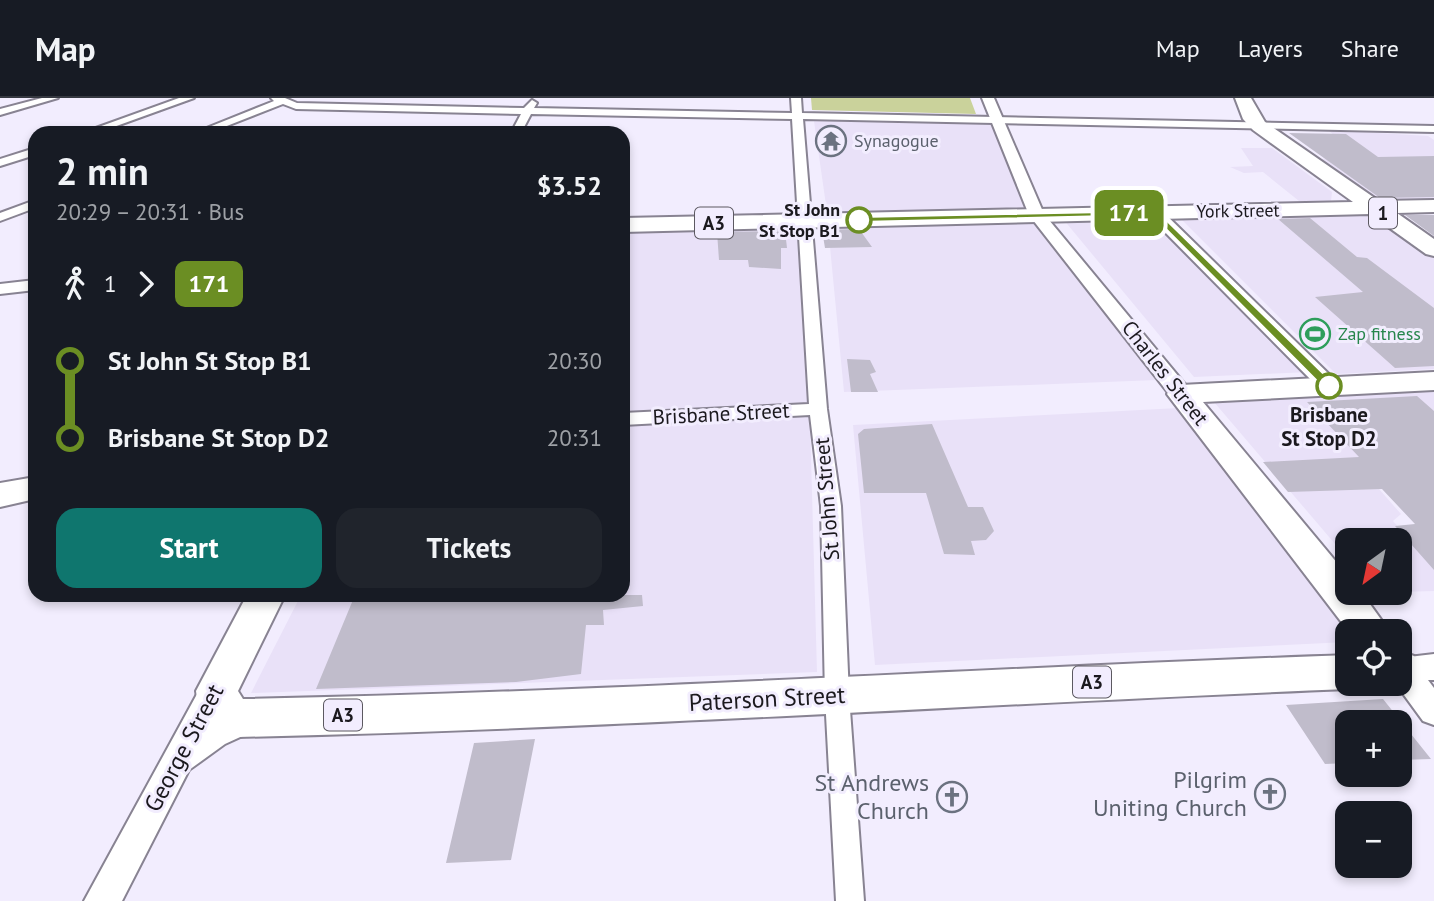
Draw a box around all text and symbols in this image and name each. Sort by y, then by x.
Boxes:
text: Map [35,27,96,70]
text: Map [1156,33,1200,64]
text: Layers [1238,33,1303,64]
text: Share [1341,33,1399,64]
temple icon: Synagogue [814,124,848,158]
place label: Synagogue [854,129,939,152]
text: 2 min [56,146,149,195]
text: $3.52 [537,169,602,202]
line badge: 171 [1089,190,1169,236]
text: 20:29 – 20:31 · Bus [56,197,244,226]
text: 171 [1109,197,1149,228]
road number: 1 [1369,197,1397,228]
place label: St John St Stop B1 [759,198,840,242]
street label: York Street [1196,198,1280,223]
marker: St John St Stop B1 [846,207,872,233]
road number: A3 [695,208,733,238]
icon: walk [56,265,94,303]
icon: forward [127,265,165,303]
text: 171 [189,268,229,299]
text: 1 [104,269,117,298]
street label: Charles Street [1116,315,1215,431]
sports icon: Zap fitness [1298,317,1332,351]
place label: Zap fitness [1338,322,1421,345]
text: St John St Stop B1 [108,344,312,377]
text: 20:30 [547,346,602,375]
marker: Brisbane St Stop D2 [1316,373,1342,399]
street label: Brisbane Street [652,396,790,431]
place label: Brisbane St Stop D2 [1281,401,1377,452]
text: Brisbane St Stop D2 [108,421,330,454]
text: 20:31 [547,423,602,452]
street label: St John Street [808,436,845,562]
button: Start [56,508,322,588]
button: Tickets [336,508,602,588]
north arrow [1335,528,1412,606]
map controls [1335,528,1412,878]
button: locate [1335,619,1412,696]
road number: A3 [1073,666,1111,698]
street label: George Street [137,678,230,817]
street label: Paterson Street [688,679,846,718]
road number: A3 [324,700,362,730]
button: + [1335,710,1412,787]
place label: Pilgrim Uniting Church [1093,764,1247,823]
place label: St Andrews Church [815,767,929,826]
church icon: Pilgrim Uniting Church [1253,777,1287,811]
church icon: St Andrews Church [935,780,969,814]
button: − [1335,801,1412,878]

